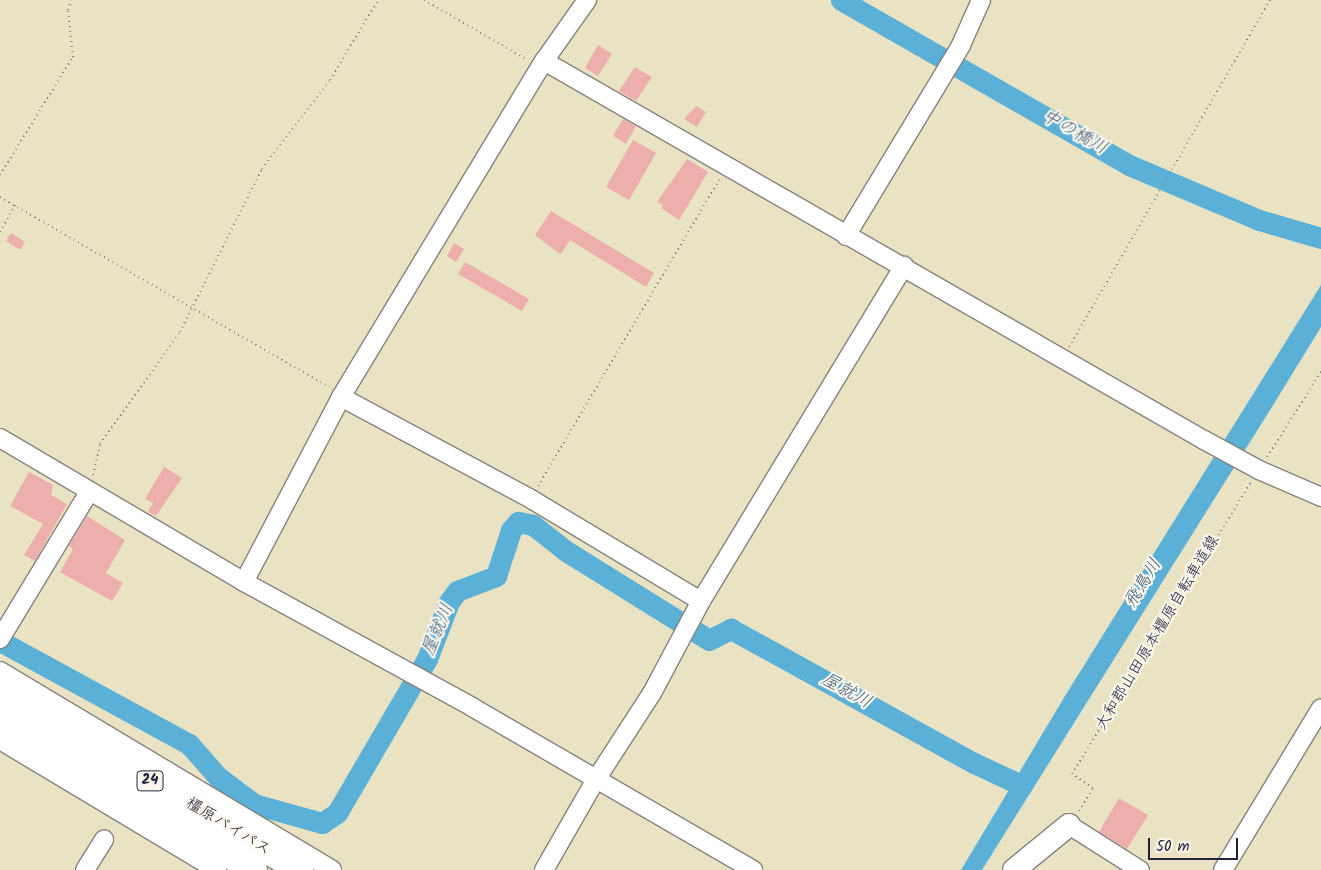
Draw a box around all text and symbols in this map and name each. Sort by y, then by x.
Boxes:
water label: 中の橋川 [1037,106,1111,160]
street label: 大和郡山田原本橿原自転車道線 [1092,532,1224,734]
water label: 飛鳥川 [1121,555,1167,613]
water label: 屋就川 [419,601,459,659]
water label: 屋就川 [817,669,875,715]
road number: 24 [136,768,164,794]
street label: 橿原バイパス [182,794,274,860]
scale bar [1151,828,1241,860]
text: 50 m [1156,835,1190,859]

